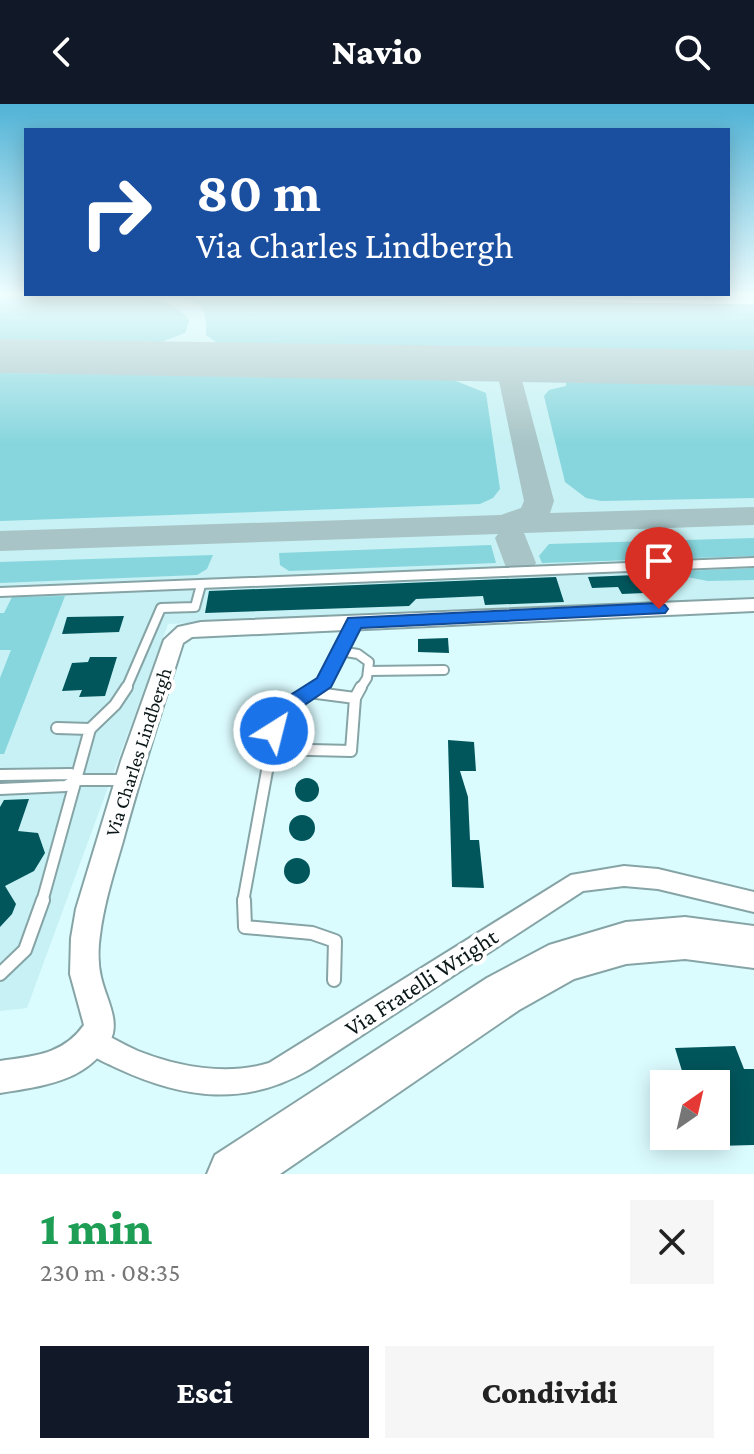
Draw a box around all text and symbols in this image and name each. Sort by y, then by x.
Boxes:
icon: back [40,30,84,74]
icon: search [670,30,714,74]
text: Navio [332,32,422,72]
icon: right [64,160,168,264]
text: 80 m [196,161,321,223]
text: Via Charles Lindbergh [196,226,514,266]
pin [625,527,693,609]
icon: arrive [637,539,681,583]
street label: Via Charles Lindbergh [100,664,177,840]
position arrow [232,689,316,773]
street label: Via Fratelli Wright [340,922,503,1041]
north arrow [650,1070,730,1150]
map controls [650,1070,730,1150]
button: close [630,1200,714,1284]
text: 1 min [40,1201,152,1254]
text: 230 m · 08:35 [40,1258,180,1287]
button: Esci [40,1346,369,1438]
button: Condividi [385,1346,714,1438]

